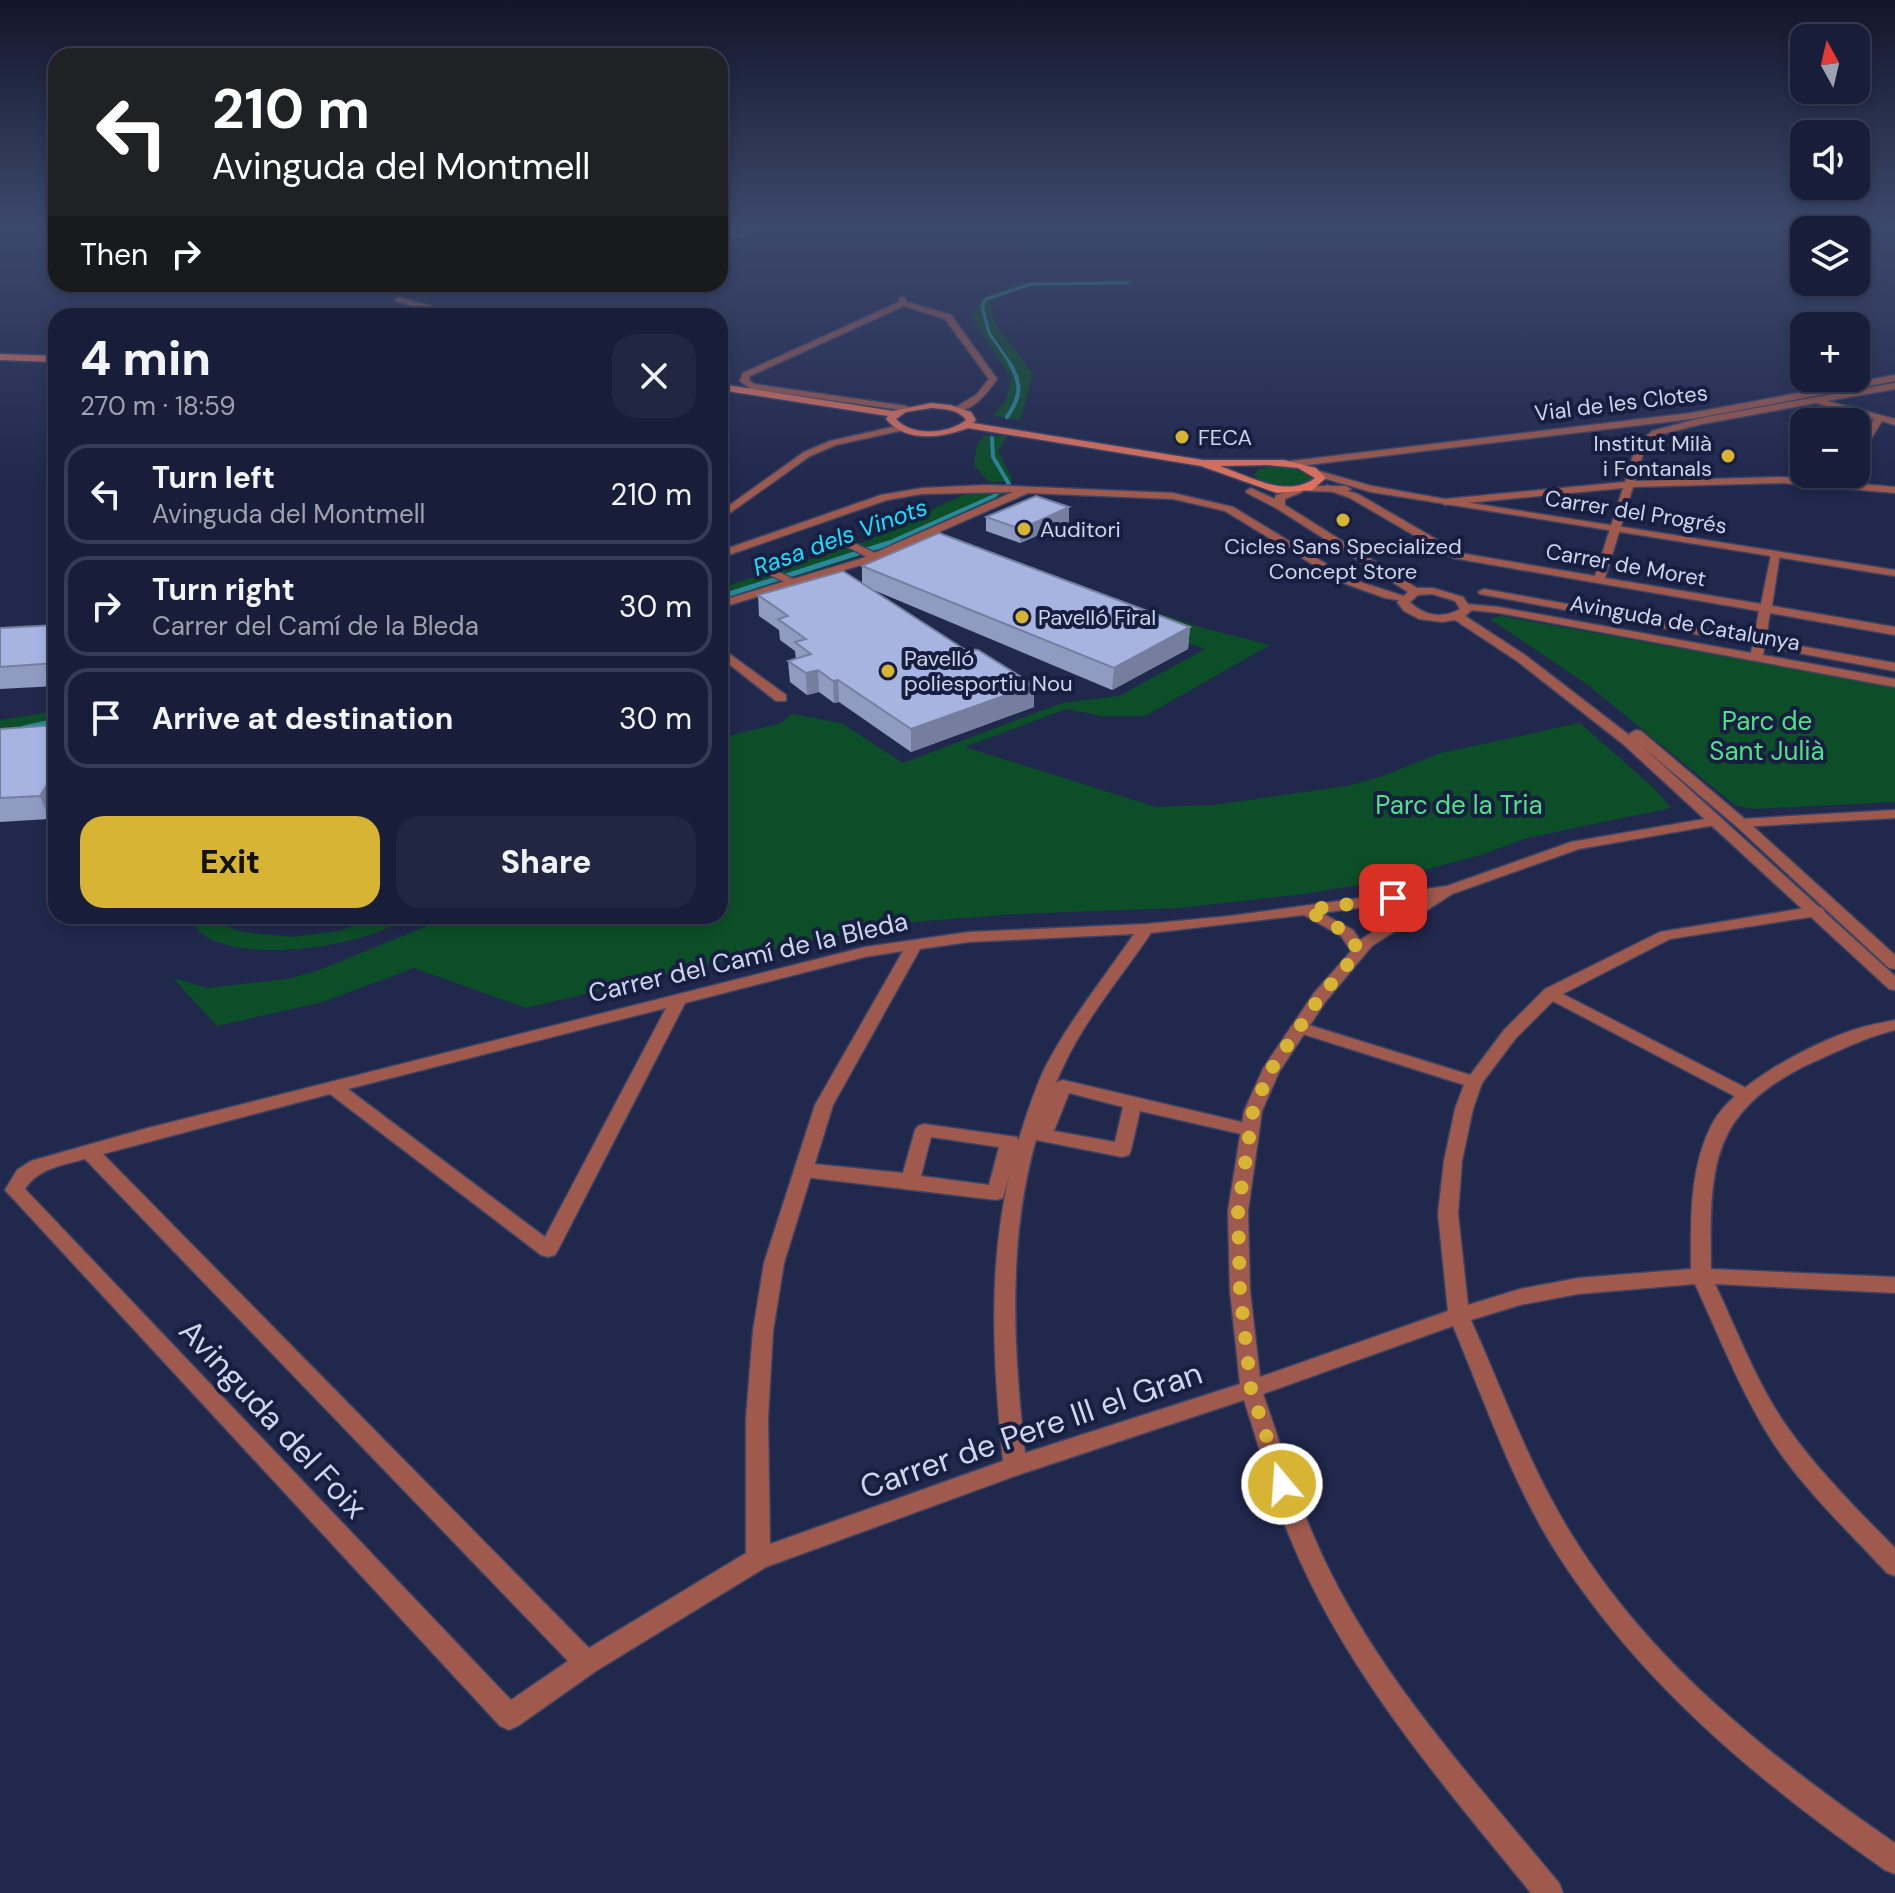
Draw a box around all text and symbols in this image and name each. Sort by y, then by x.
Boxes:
north arrow [1790,24,1870,104]
map controls [1790,24,1870,488]
text: 210 m [212,72,370,145]
icon: left [80,80,184,184]
button: sound [1790,120,1870,200]
text: Avinguda del Montmell [212,143,590,190]
button: layers [1790,216,1870,296]
icon: right [164,232,208,276]
text: Then [80,235,148,274]
button: + [1790,312,1870,392]
text: 4 min [80,327,211,390]
button: close [612,334,696,418]
street label: Vial de les Clotes [1533,378,1709,428]
text: 270 m · 18:59 [80,389,236,423]
button: − [1790,408,1870,488]
place label: FECA [1198,423,1252,452]
marker: FECA [1173,428,1191,446]
place label: Institut Milà i Fontanals [1593,429,1712,483]
marker: Institut Milà i Fontanals [1719,447,1737,465]
text: Turn left [152,458,275,497]
icon: left [84,472,128,516]
text: 210 m [610,475,692,514]
street label: Carrer del Progrés [1543,483,1729,541]
water label: Rasa dels Vinots [748,491,932,583]
text: Avinguda del Montmell [152,497,425,531]
marker: Cicles Sans Specialized Concept Store [1334,511,1352,529]
place label: Auditori [1040,515,1121,544]
marker: Auditori [1015,520,1033,538]
place label: Cicles Sans Specialized Concept Store [1224,532,1462,586]
street label: Carrer de Moret [1544,537,1708,593]
text: Turn right [152,570,295,609]
icon: right [84,584,128,628]
text: 30 m [619,587,692,626]
street label: Avinguda de Catalunya [1568,588,1802,658]
place label: Pavelló Firal [1038,603,1156,632]
marker: Pavelló Firal [1013,608,1031,626]
text: Carrer del Camí de la Bleda [152,609,479,643]
place label: Pavelló poliesportiu Nou [904,644,1073,698]
marker: Pavelló poliesportiu Nou [879,662,897,680]
icon: arrive [84,696,128,740]
text: Arrive at destination [152,699,453,738]
text: 30 m [619,699,692,738]
park label: Parc de Sant Julià [1709,704,1825,768]
park label: Parc de la Tria [1375,788,1543,822]
button: Exit [80,816,380,908]
button: Share [396,816,696,908]
pin [1359,864,1427,932]
icon: arrive [1371,876,1415,920]
street label: Carrer del Camí de la Bleda [585,904,911,1010]
street label: Avinguda del Foix [170,1310,376,1528]
street label: Carrer de Pere III el Gran [854,1352,1208,1508]
position arrow [1240,1442,1324,1526]

